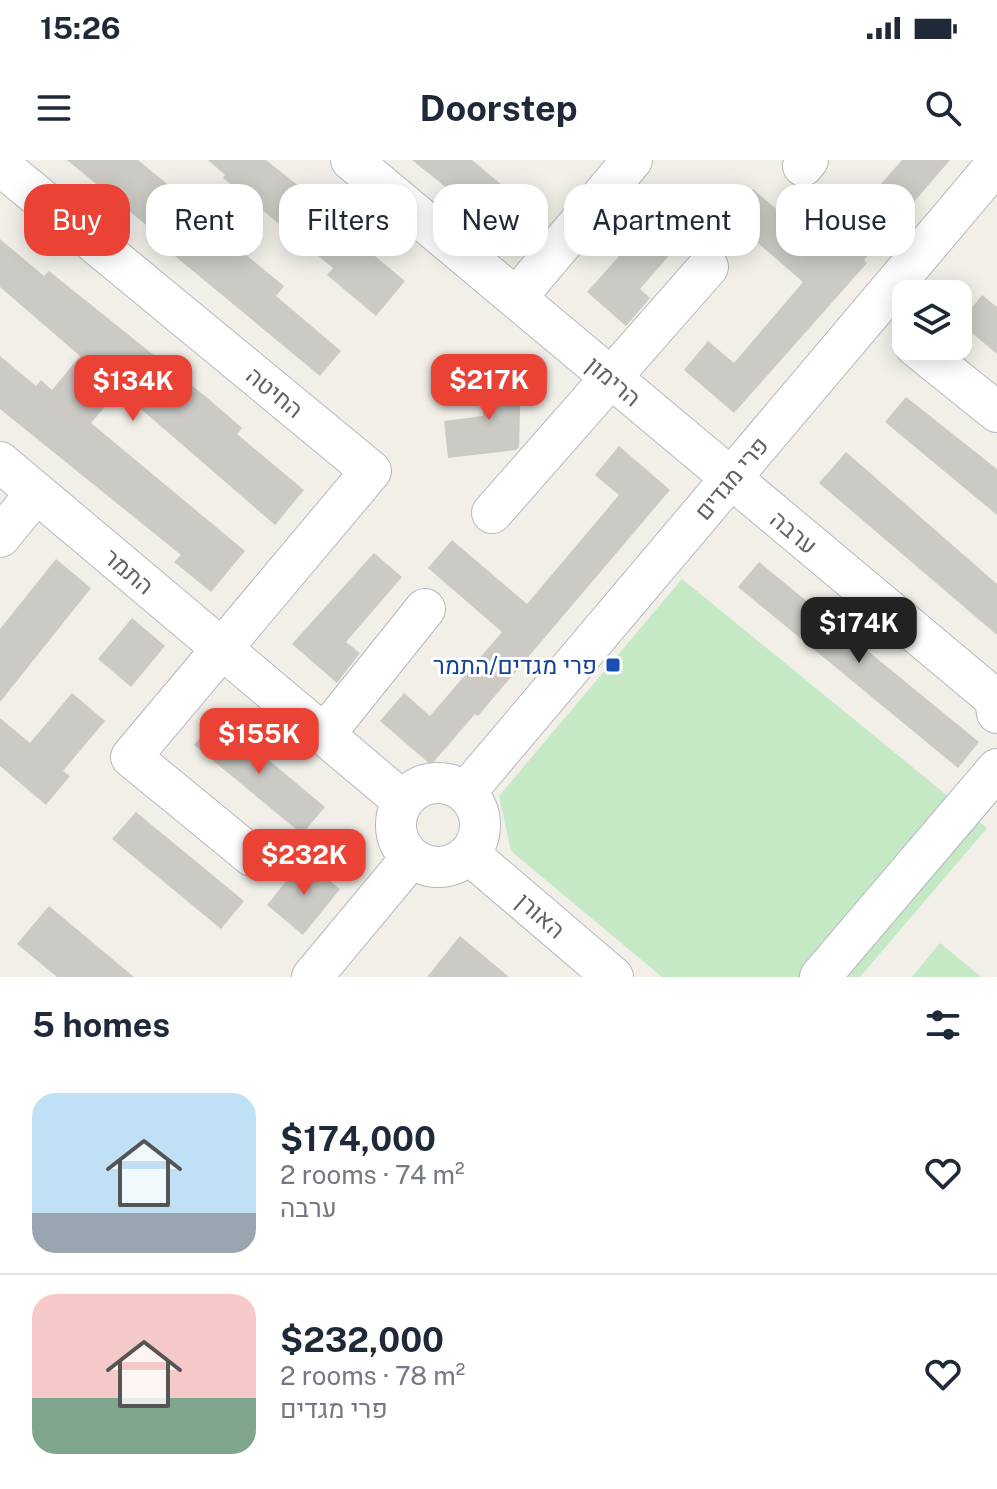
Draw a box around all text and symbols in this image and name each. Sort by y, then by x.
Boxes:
text: 15:26 [40,10,121,46]
icon: menu [32,86,76,130]
icon: search [921,86,965,130]
text: Doorstep [420,87,578,129]
chip: Buy [24,184,130,256]
chip: Rent [146,184,263,256]
chip: Filters [279,184,417,256]
chip: New [433,184,548,256]
chip: Apartment [564,184,760,256]
chip: House [776,184,915,256]
map controls [892,280,972,360]
button: layers [892,280,972,360]
street label: הרימון [581,350,647,412]
pin: $217K [433,354,545,422]
pin: $134K [77,355,189,423]
street label: החיטה [241,361,309,423]
text: $217K [449,364,529,395]
text: $134K [92,365,174,396]
street label: פרי מגדים [688,431,774,525]
street label: ערבה [765,504,823,560]
street label: התמר [99,542,159,600]
pin: $174K [803,597,915,665]
text: $174K [819,607,899,638]
place label: פרי מגדים/התמר [433,651,597,679]
marker: פרי מגדים/התמר [604,656,622,674]
pin: $155K [203,708,315,776]
text: $155K [218,718,300,749]
pin: $232K [248,829,360,897]
text: $232K [261,839,347,870]
street label: האורן [511,886,571,944]
icon: filters [921,1003,965,1047]
text: 5 homes [32,1005,170,1045]
text: $174,000 [280,1119,436,1159]
icon: home [96,1125,192,1221]
icon: heart [921,1151,965,1195]
text: 2 rooms · 74 m² [280,1159,465,1190]
text: ערבה [280,1192,337,1223]
text: $232,000 [280,1320,444,1360]
icon: home [96,1326,192,1422]
icon: heart [921,1352,965,1396]
text: 2 rooms · 78 m² [280,1360,465,1391]
text: פרי מגדים [280,1393,388,1424]

